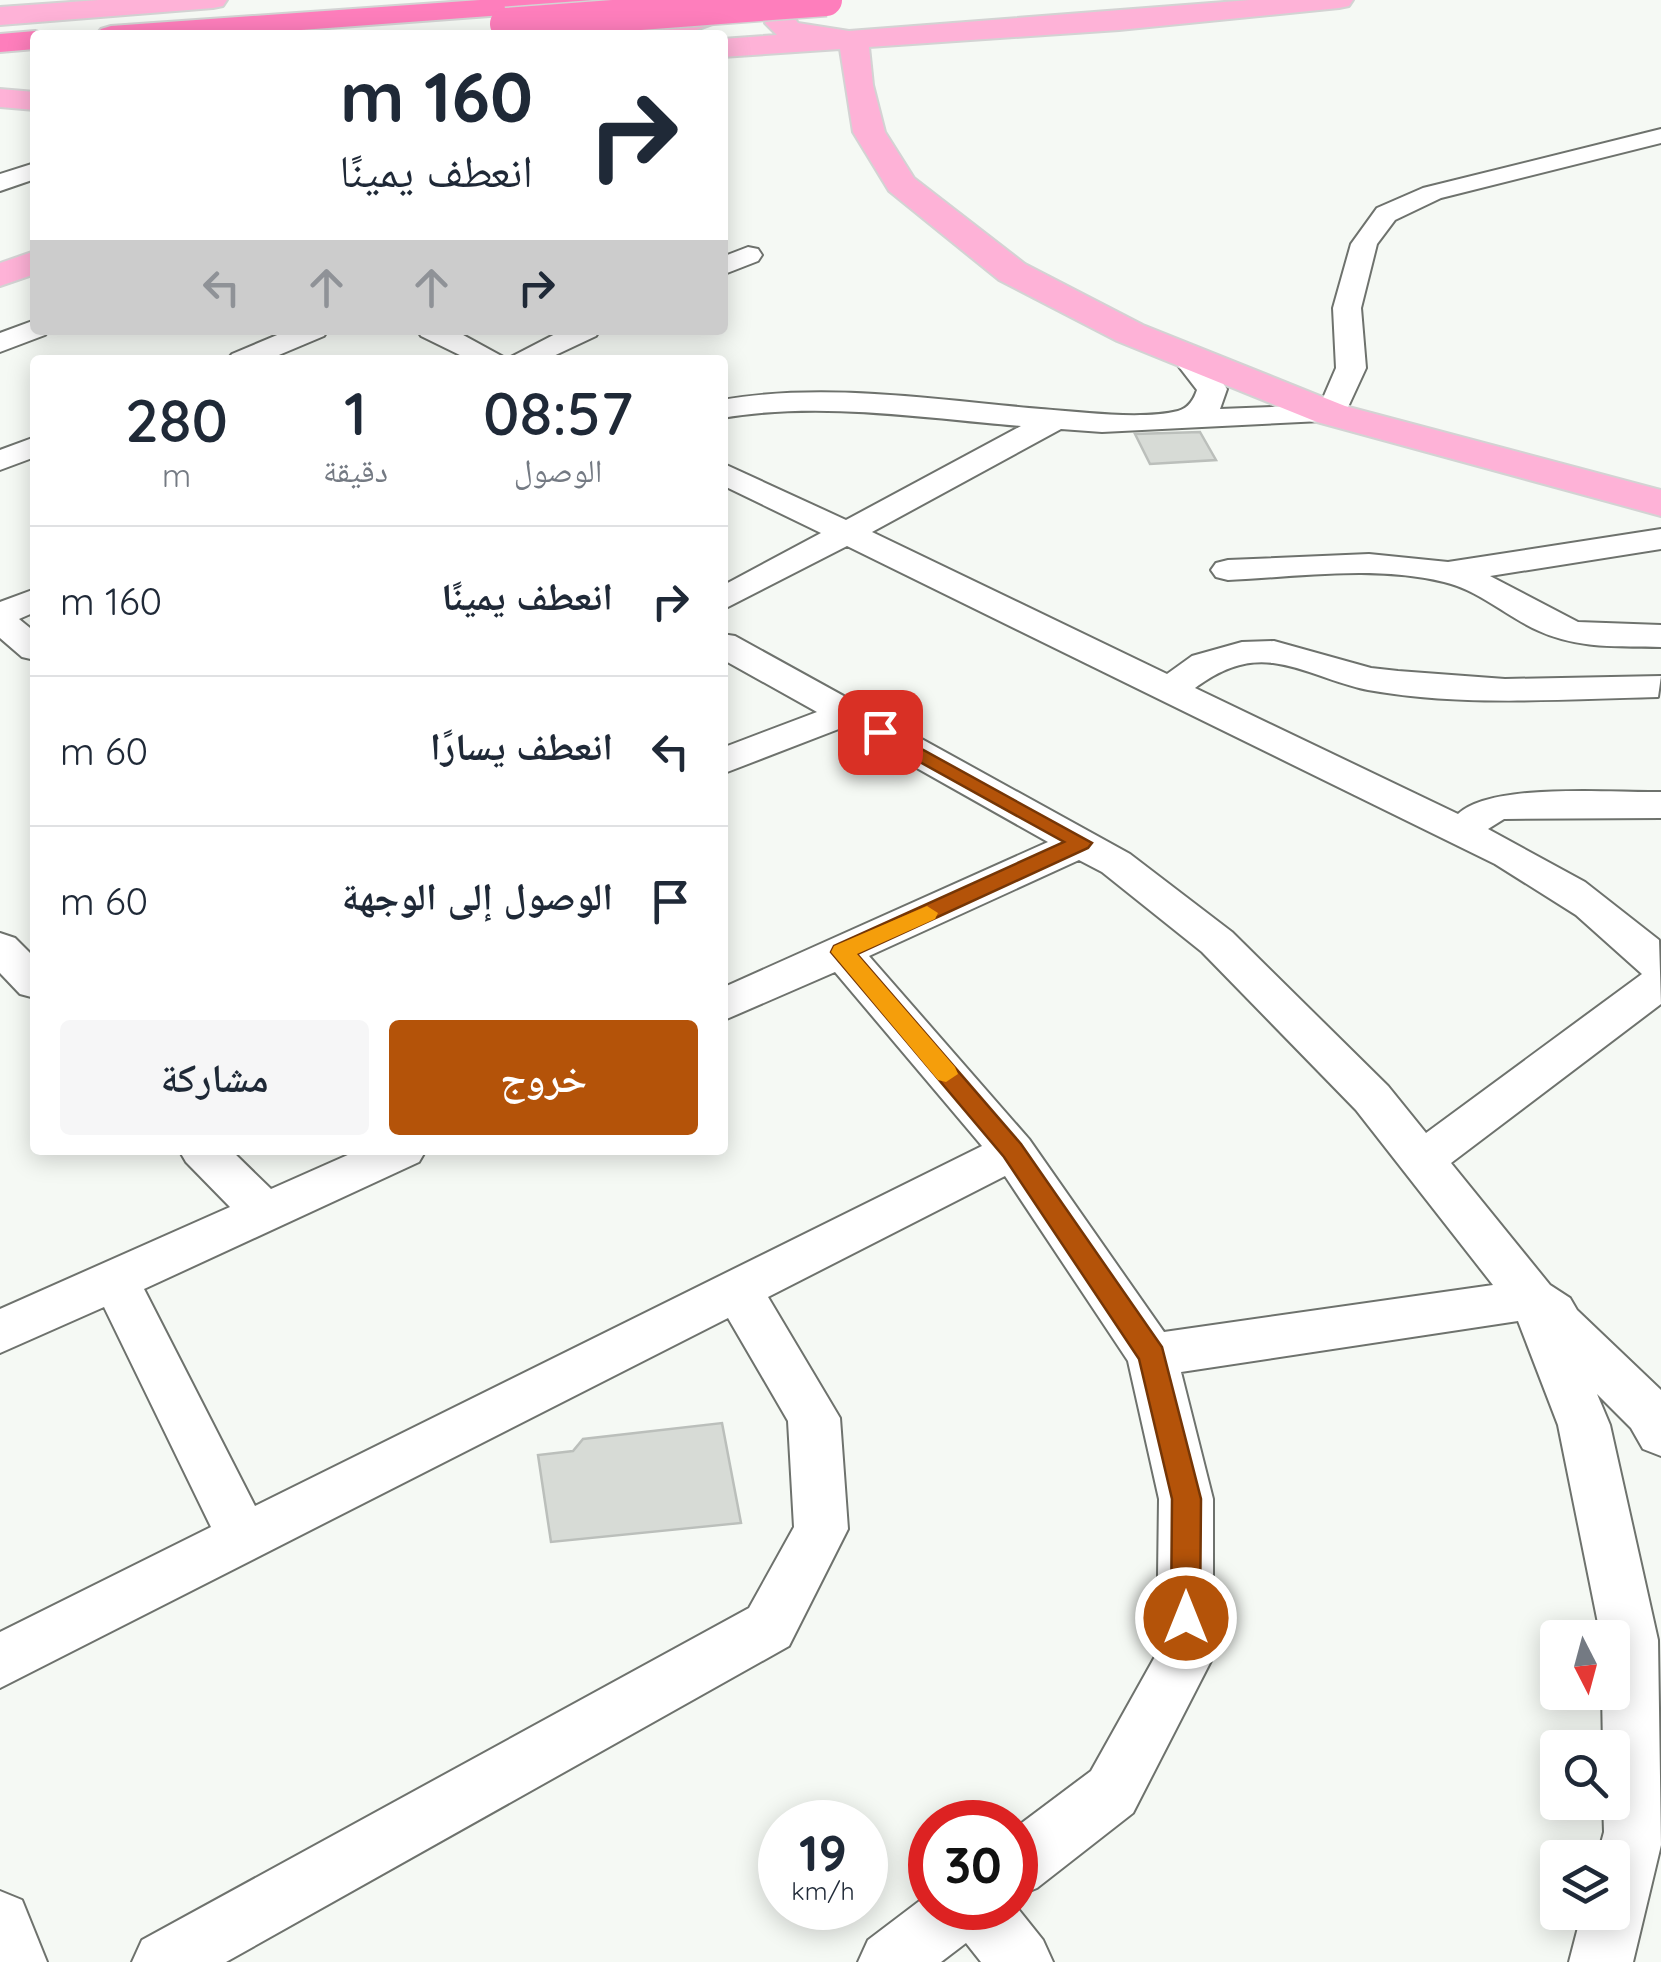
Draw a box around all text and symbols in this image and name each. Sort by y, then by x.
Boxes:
text: 160 m [340,52,533,140]
icon: right [568,70,698,200]
text: انعطف يمينًا [339,142,533,198]
icon: left [194,260,249,315]
icon: ahead [299,260,354,315]
icon: ahead [404,260,459,315]
icon: right [509,260,564,315]
text: 1 [344,375,367,450]
text: 08:57 [483,375,633,450]
text: 280 [125,382,228,457]
text: دقيقة [323,450,388,490]
text: الوصول [514,450,602,490]
text: m [162,455,191,495]
text: انعطف يمينًا [441,572,613,620]
icon: right [643,574,698,629]
text: 160 m [60,577,162,625]
pin [838,690,923,775]
icon: arrive [853,705,908,760]
text: انعطف يسارًا [430,722,613,770]
icon: left [643,724,698,779]
text: 60 m [60,727,148,775]
text: الوصول إلى الوجهة [342,872,613,920]
icon: arrive [643,874,698,929]
text: 60 m [60,877,148,925]
button: مشاركة [60,1020,369,1135]
button: خروج [389,1020,698,1135]
position arrow [1134,1566,1238,1670]
north arrow [1540,1620,1630,1710]
map controls [1540,1620,1630,1930]
button: search [1540,1730,1630,1820]
speed limit sign: 30 [908,1800,1038,1930]
text: 19 [799,1821,847,1884]
button: layers [1540,1840,1630,1930]
text: km/h [791,1875,855,1906]

